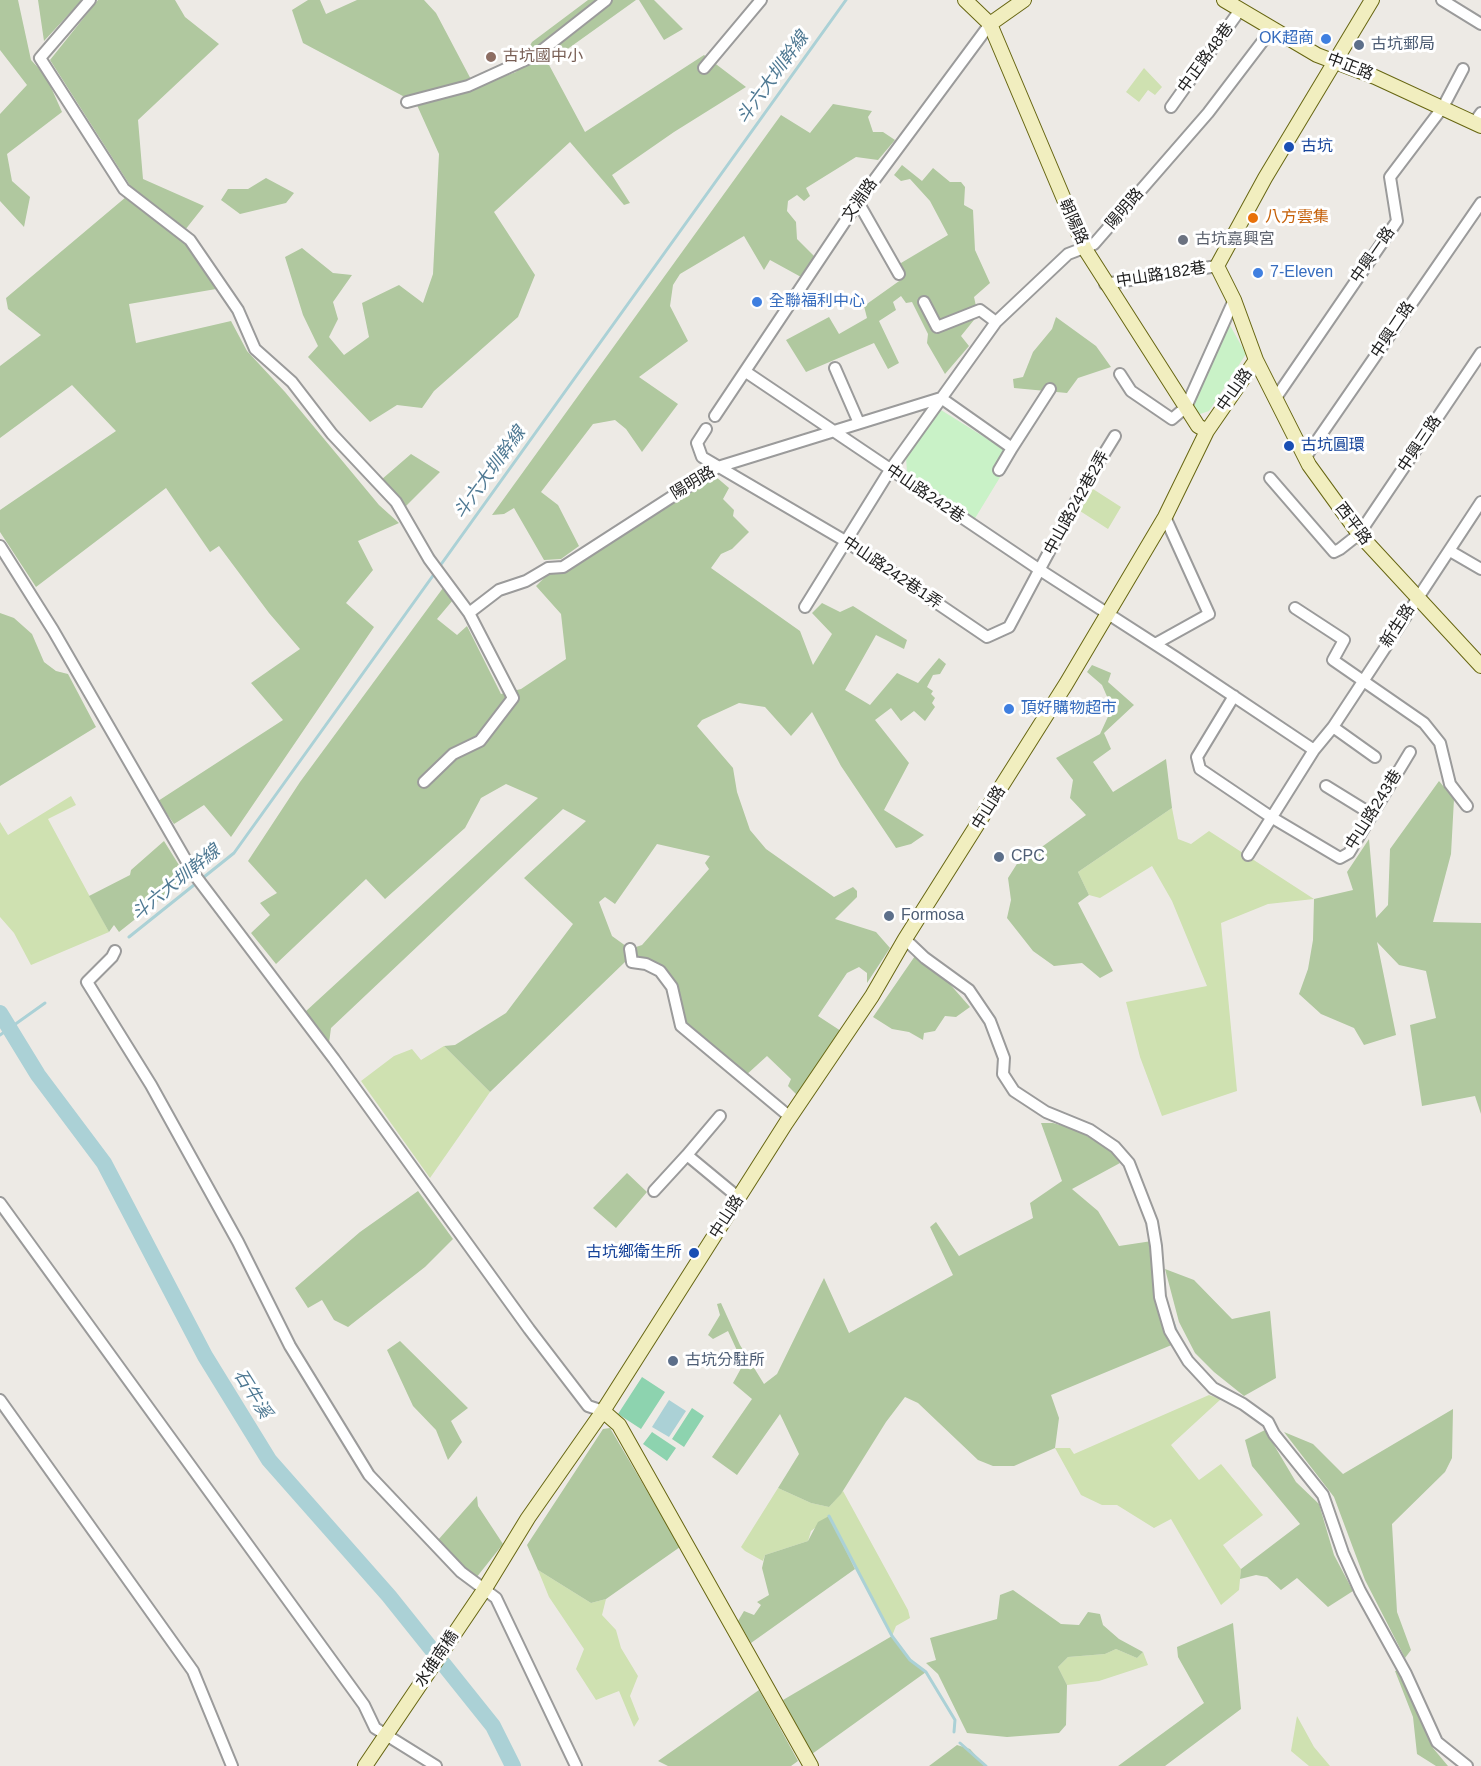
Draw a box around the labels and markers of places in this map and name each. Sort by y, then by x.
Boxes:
place label: OK超商 [1259,29,1314,49]
marker: OK超商 [1319,32,1333,46]
place label: 古坑郵局 [1371,35,1435,55]
marker: 古坑郵局 [1352,38,1366,52]
place label: 古坑國中小 [503,47,583,67]
marker: 古坑國中小 [484,50,498,64]
place label: 古坑 [1301,137,1333,157]
marker: 古坑 [1282,140,1296,154]
place label: 八方雲集 [1265,208,1329,228]
marker: 八方雲集 [1246,211,1260,225]
place label: 古坑嘉興宮 [1195,230,1275,250]
marker: 古坑嘉興宮 [1176,233,1190,247]
place label: 7-Eleven [1270,263,1333,283]
marker: 7-Eleven [1251,266,1265,280]
place label: 全聯福利中心 [769,292,865,312]
marker: 全聯福利中心 [750,295,764,309]
place label: 古坑圓環 [1301,436,1365,456]
marker: 古坑圓環 [1282,439,1296,453]
place label: 頂好購物超市 [1021,699,1117,719]
marker: 頂好購物超市 [1002,702,1016,716]
place label: CPC [1011,847,1045,867]
marker: CPC [992,850,1006,864]
place label: Formosa [901,906,964,926]
marker: Formosa [882,909,896,923]
place label: 古坑鄉衛生所 [586,1243,682,1263]
marker: 古坑鄉衛生所 [687,1246,701,1260]
place label: 古坑分駐所 [685,1351,765,1371]
marker: 古坑分駐所 [666,1354,680,1368]

